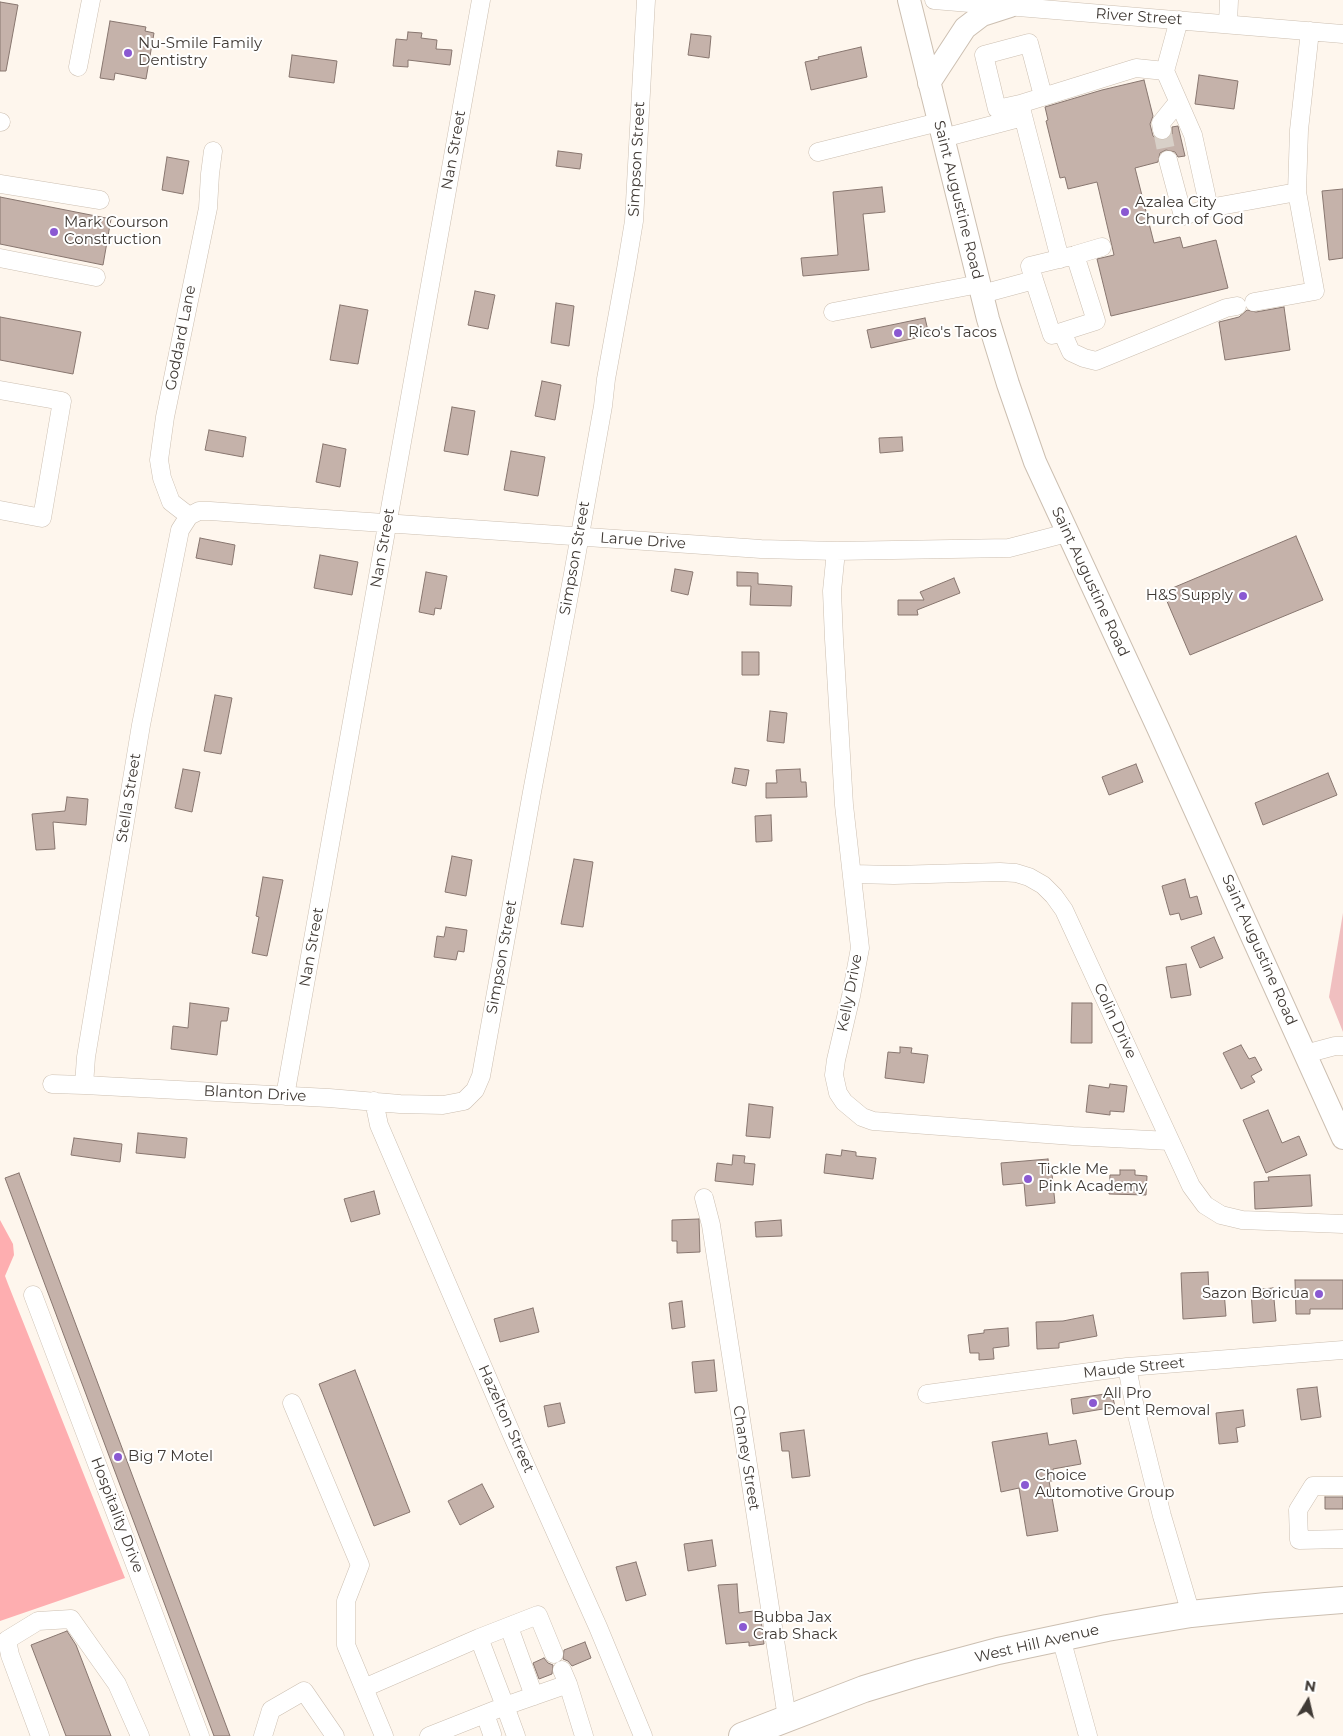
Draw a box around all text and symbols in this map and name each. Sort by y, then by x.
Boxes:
street label: River Street [1095,5,1183,29]
place label: Nu-Smile Family Dentistry [138,35,262,70]
marker: Nu-Smile Family Dentistry [122,47,134,59]
street label: Simpson Street [625,101,649,217]
street label: Nan Street [438,109,470,191]
street label: Saint Augustine Road [930,119,986,281]
place label: Azalea City Church of God [1135,194,1244,229]
marker: Azalea City Church of God [1119,206,1131,218]
place label: Mark Courson Construction [64,214,169,249]
marker: Mark Courson Construction [48,226,60,238]
street label: Goddard Lane [162,284,200,392]
place label: Rico's Tacos [908,324,997,342]
marker: Rico's Tacos [892,327,904,339]
street label: Simpson Street [556,500,594,616]
street label: Saint Augustine Road [1047,504,1133,660]
street label: Nan Street [367,507,399,589]
street label: Larue Drive [599,529,687,553]
place label: H&S Supply [1146,587,1233,605]
marker: H&S Supply [1237,590,1249,602]
street label: Stella Street [113,752,145,844]
street label: Saint Augustine Road [1218,872,1300,1028]
street label: Simpson Street [483,899,521,1015]
street label: Nan Street [296,906,328,988]
street label: Kelly Drive [834,953,866,1033]
street label: Colin Drive [1090,980,1140,1062]
street label: Blanton Drive [203,1082,307,1106]
place label: Tickle Me Pink Academy [1038,1161,1147,1196]
marker: Tickle Me Pink Academy [1022,1173,1034,1185]
place label: Sazon Boricua [1202,1285,1309,1303]
marker: Sazon Boricua [1313,1288,1325,1300]
street label: Maude Street [1082,1354,1186,1382]
street label: Hazelton Street [474,1362,538,1476]
place label: All Pro Dent Removal [1103,1385,1210,1420]
marker: All Pro Dent Removal [1087,1397,1099,1409]
street label: Chaney Street [729,1404,763,1512]
place label: Big 7 Motel [128,1448,213,1466]
marker: Big 7 Motel [112,1451,124,1463]
street label: Hospitality Drive [87,1455,147,1575]
place label: Choice Automotive Group [1035,1467,1174,1502]
marker: Choice Automotive Group [1019,1479,1031,1491]
place label: Bubba Jax Crab Shack [753,1609,838,1644]
marker: Bubba Jax Crab Shack [737,1621,749,1633]
street label: West Hill Avenue [973,1621,1101,1667]
north arrow [1283,1676,1333,1726]
text: N [1303,1676,1317,1696]

